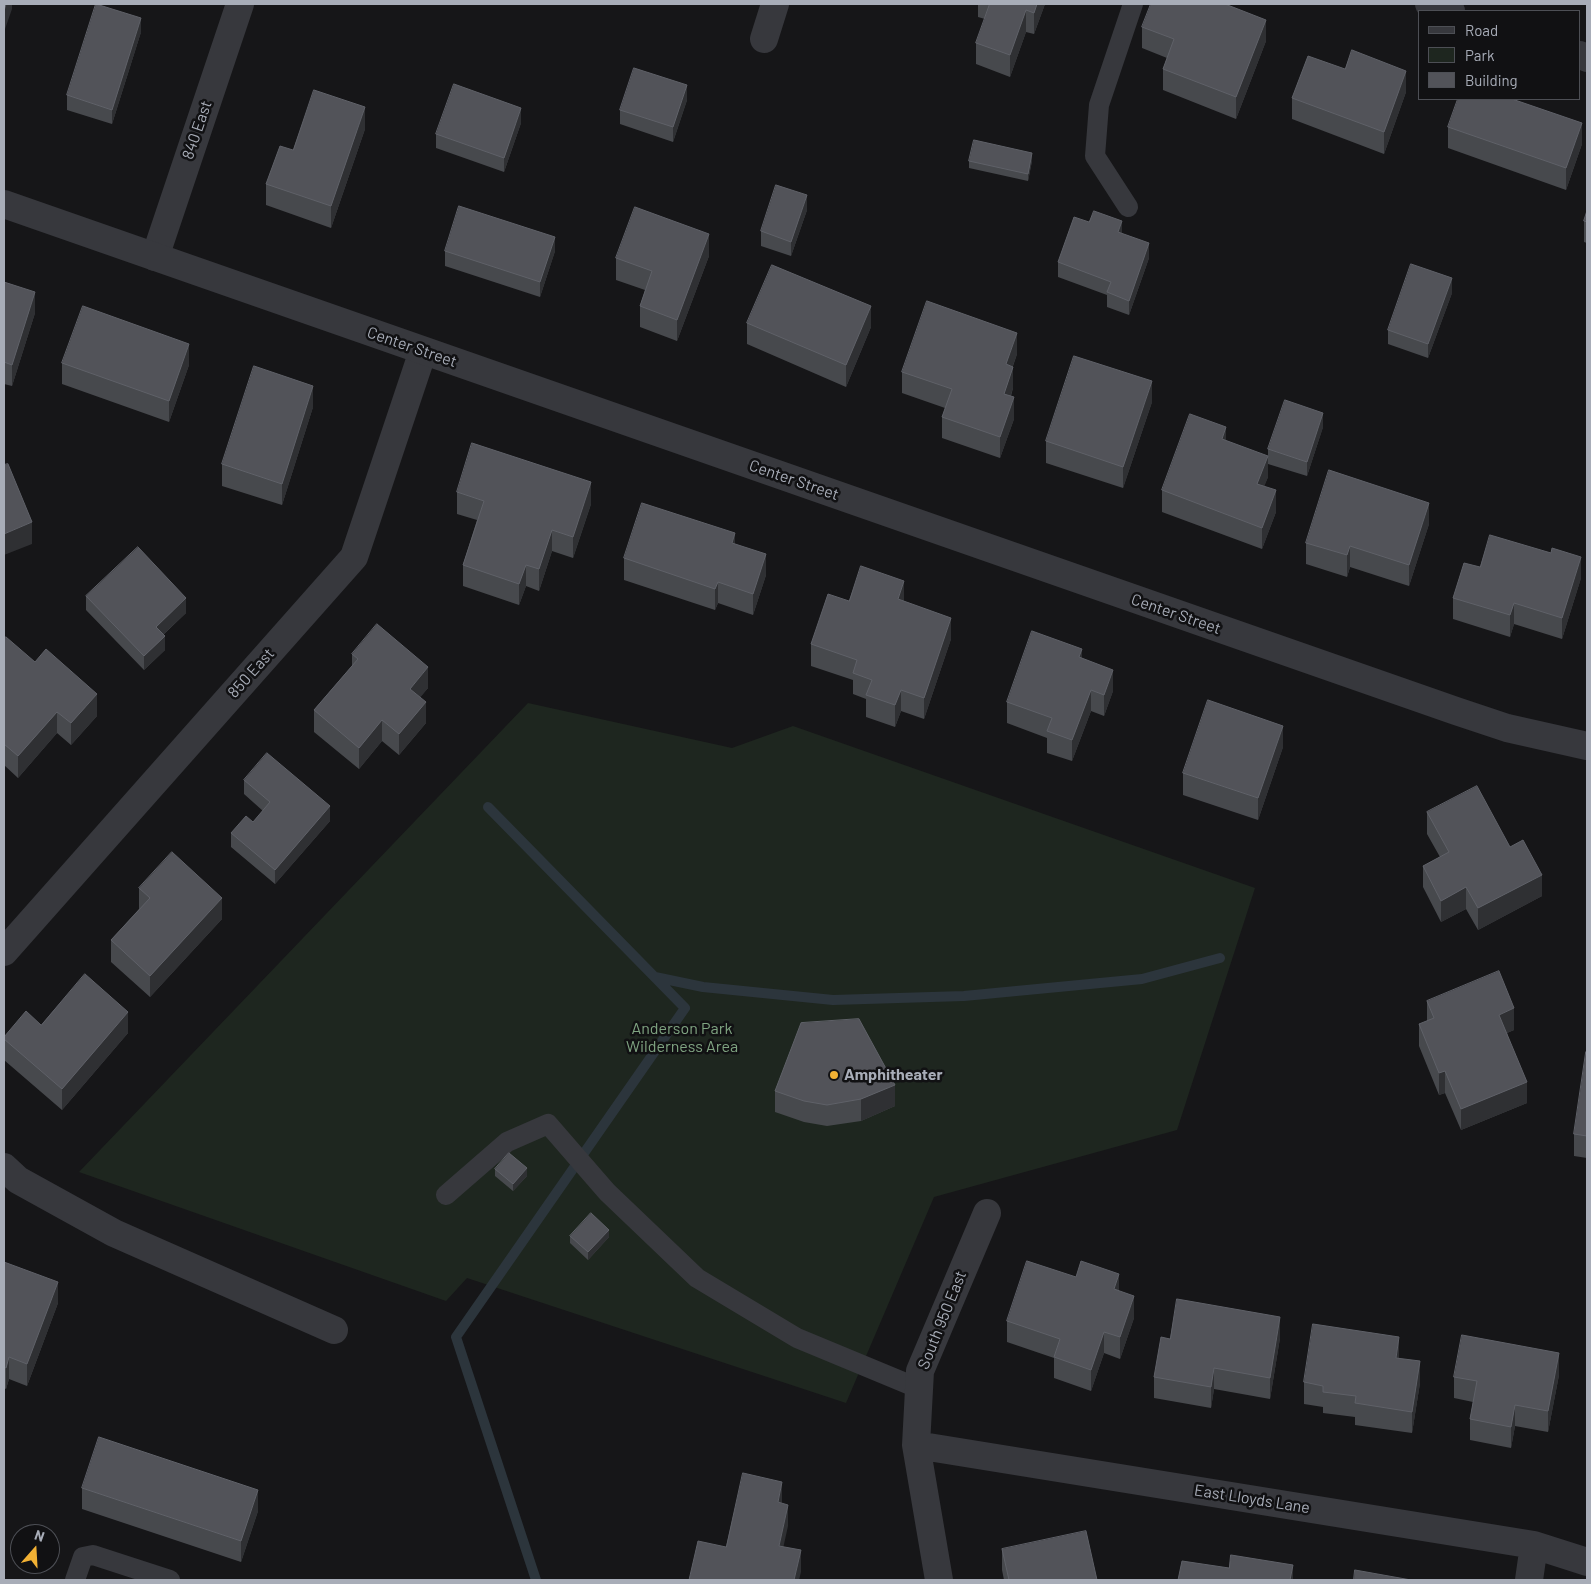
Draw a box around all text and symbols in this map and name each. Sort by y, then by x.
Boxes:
legend [1418,10,1581,100]
text: Road [1465,21,1498,39]
text: Park [1465,46,1494,64]
text: Building [1465,71,1518,89]
street label: 840 East [178,98,216,162]
street label: Center Street [365,323,459,371]
street label: Center Street [747,456,841,504]
street label: Center Street [1129,590,1223,638]
street label: 850 East [224,644,278,702]
park label: Anderson Park Wilderness Area [626,1019,738,1057]
place label: Amphitheater [844,1065,943,1085]
marker: Amphitheater [828,1069,840,1081]
street label: South 950 East [914,1268,970,1372]
street label: East Lloyds Lane [1193,1480,1311,1518]
north arrow [10,1524,60,1574]
text: N [33,1526,47,1545]

